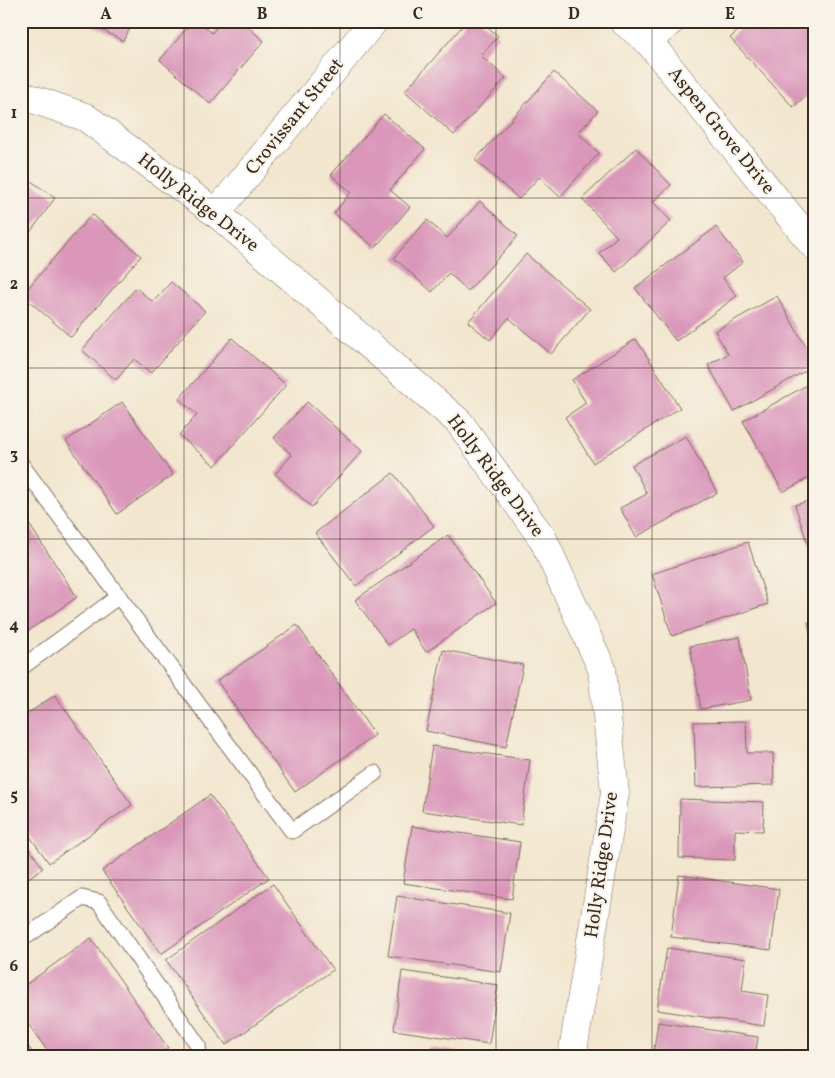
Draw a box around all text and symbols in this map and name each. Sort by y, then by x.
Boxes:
text: A [100,4,112,26]
text: B [257,4,268,26]
text: C [413,4,423,26]
text: D [568,4,580,26]
text: E [725,4,735,26]
street label: Crovissant Street [240,53,350,181]
street label: Aspen Grove Drive [661,62,781,200]
text: 1 [11,103,17,125]
street label: Holly Ridge Drive [132,147,264,259]
text: 2 [10,274,18,296]
street label: Holly Ridge Drive [440,409,550,543]
text: 3 [10,444,18,466]
text: 4 [9,615,19,637]
text: 5 [10,785,18,807]
street label: Holly Ridge Drive [579,790,625,940]
text: 6 [10,956,19,978]

